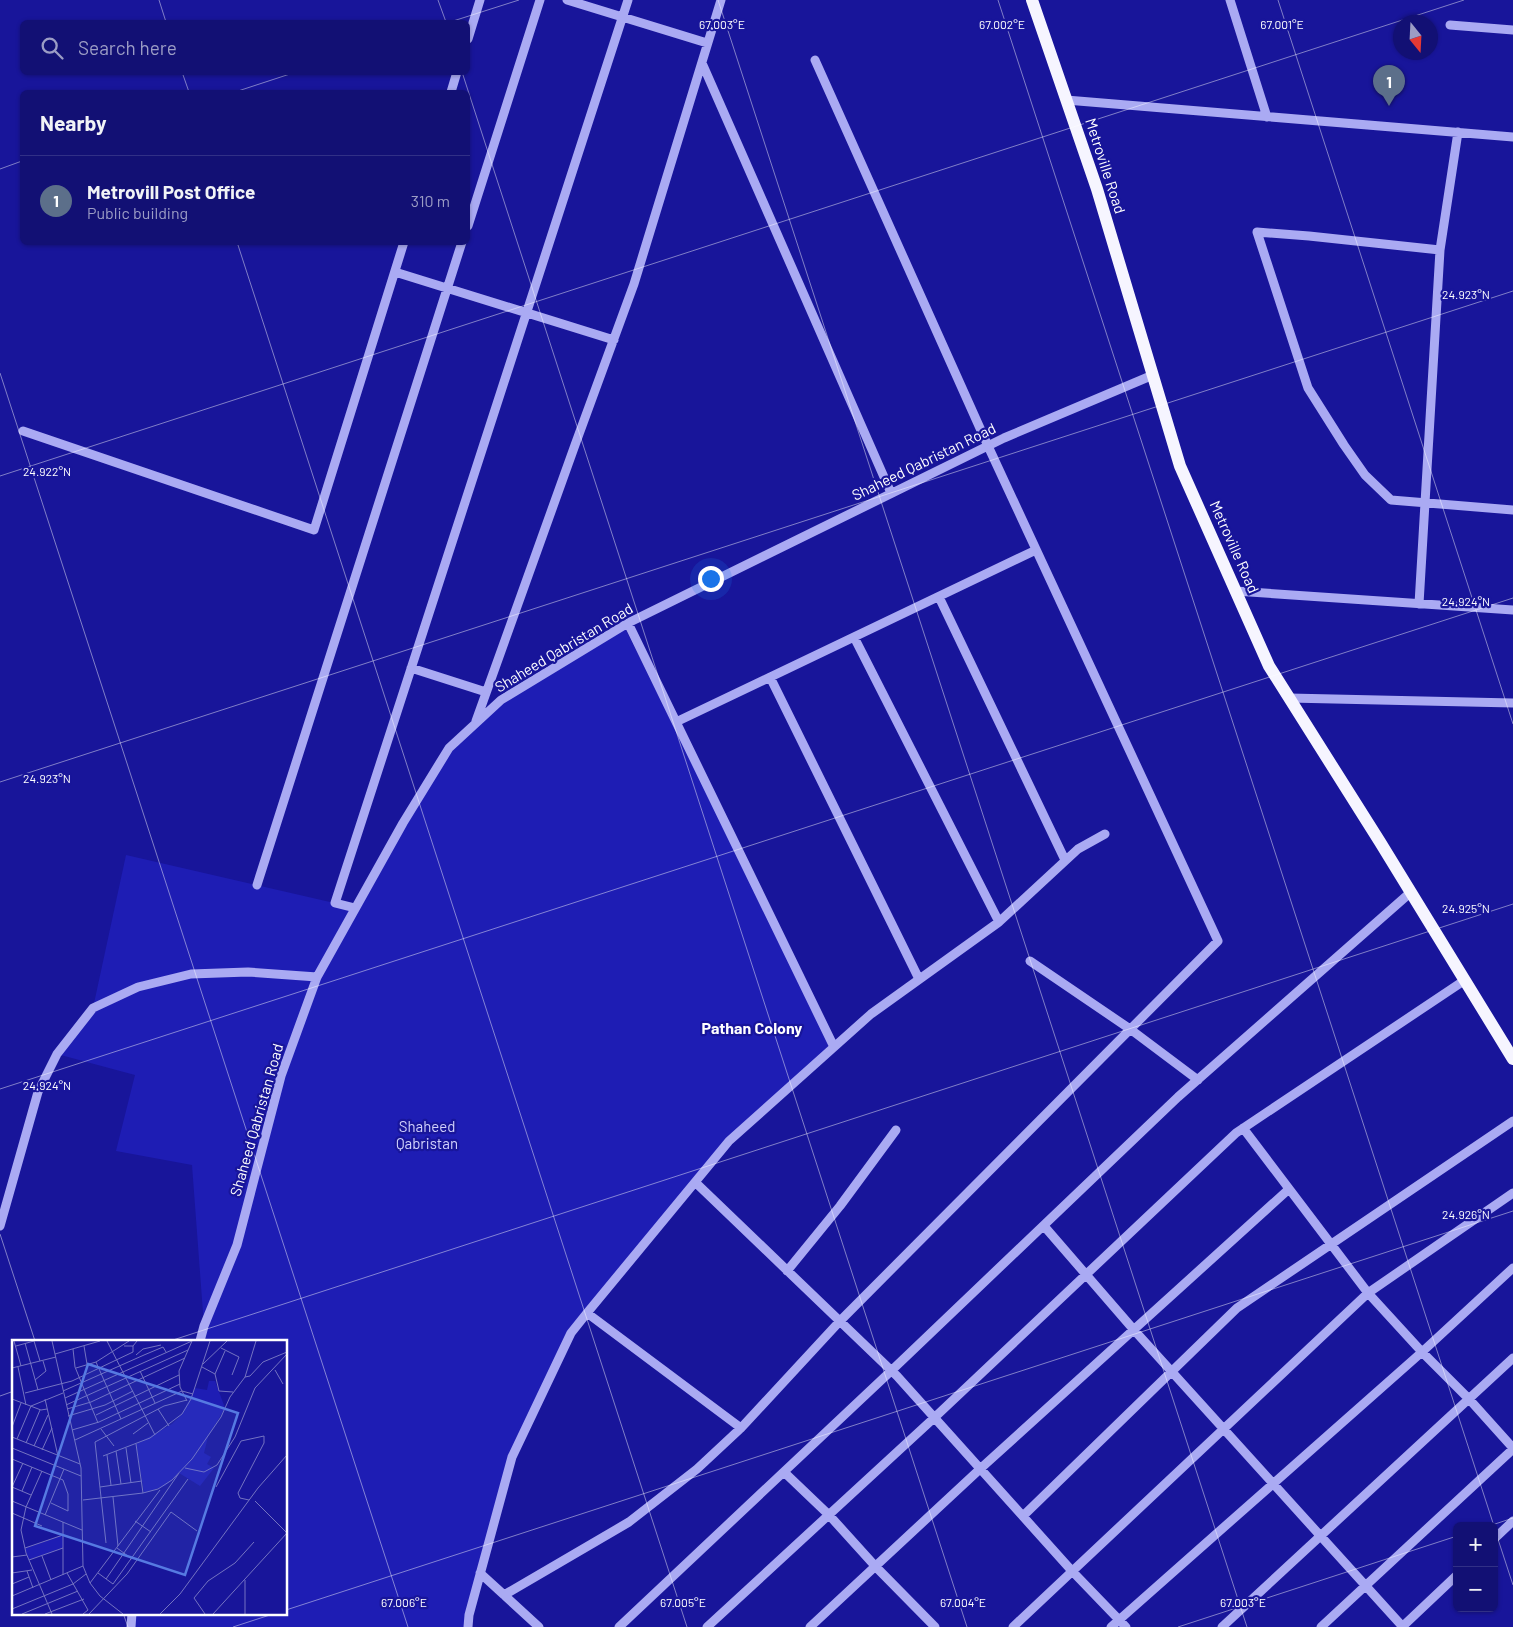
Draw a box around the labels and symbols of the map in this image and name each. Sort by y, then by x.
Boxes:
north arrow [1393,15,1438,60]
text: 67.003°E [699,17,745,31]
text: 67.002°E [979,17,1025,31]
text: 67.001°E [1260,17,1304,31]
pin: 1 [1373,65,1405,106]
street label: Metroville Road [1082,116,1130,216]
text: 24.923°N [1442,287,1490,301]
street label: Shaheed Qabristan Road [849,418,998,504]
text: 24.922°N [23,464,71,478]
street label: Metroville Road [1206,498,1263,596]
your location [698,566,724,592]
text: 24.924°N [1442,594,1490,608]
street label: Shaheed Qabristan Road [491,599,636,696]
text: 24.923°N [23,771,71,785]
text: 24.925°N [1442,901,1490,915]
district label: Pathan Colony [702,1018,802,1037]
street label: Shaheed Qabristan Road [226,1041,286,1198]
text: 24.924°N [23,1078,71,1092]
park label: Shaheed Qabristan [396,1117,458,1152]
text: 24.926°N [1442,1207,1490,1221]
inset map [12,1340,288,1614]
text: 67.006°E [381,1595,427,1609]
text: 67.005°E [660,1595,706,1609]
text: 67.004°E [940,1595,986,1609]
text: 67.003°E [1220,1595,1266,1609]

